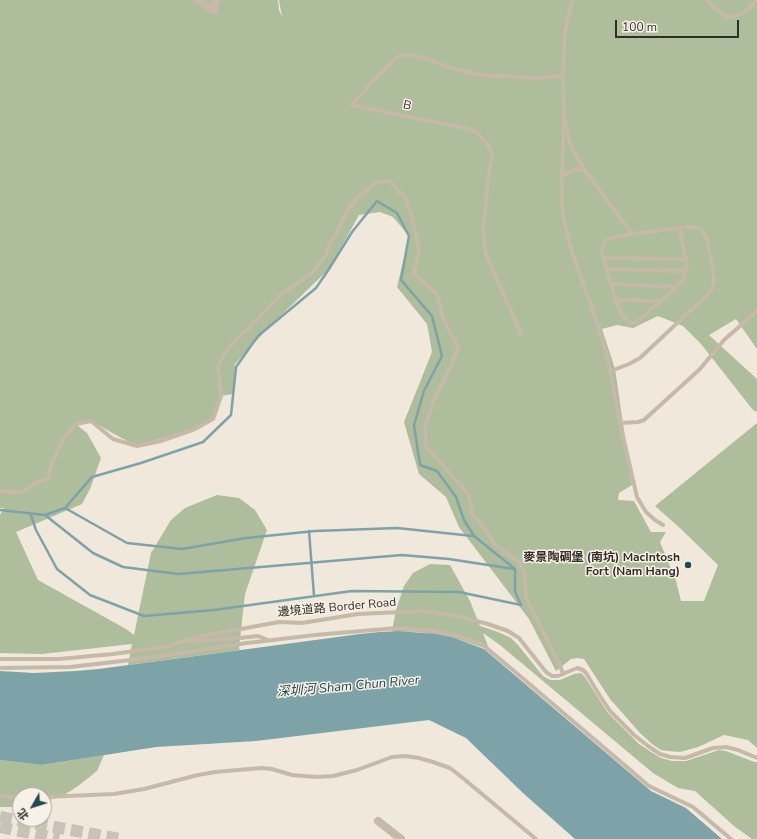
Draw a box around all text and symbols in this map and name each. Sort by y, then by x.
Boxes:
scale bar [617,12,741,38]
text: 100 m [622,19,657,35]
street label: B [402,98,412,114]
place label: 麥景陶碉堡 (南坑) MacIntosh Fort (Nam Hang) [524,551,680,579]
marker: 麥景陶碉堡 (南坑) MacIntosh Fort (Nam Hang) [683,560,693,570]
street label: 邊境道路 Border Road [277,596,397,620]
water label: 深圳河 Sham Chun River [276,673,420,701]
north arrow [12,787,52,827]
text: 北 [14,805,32,823]

